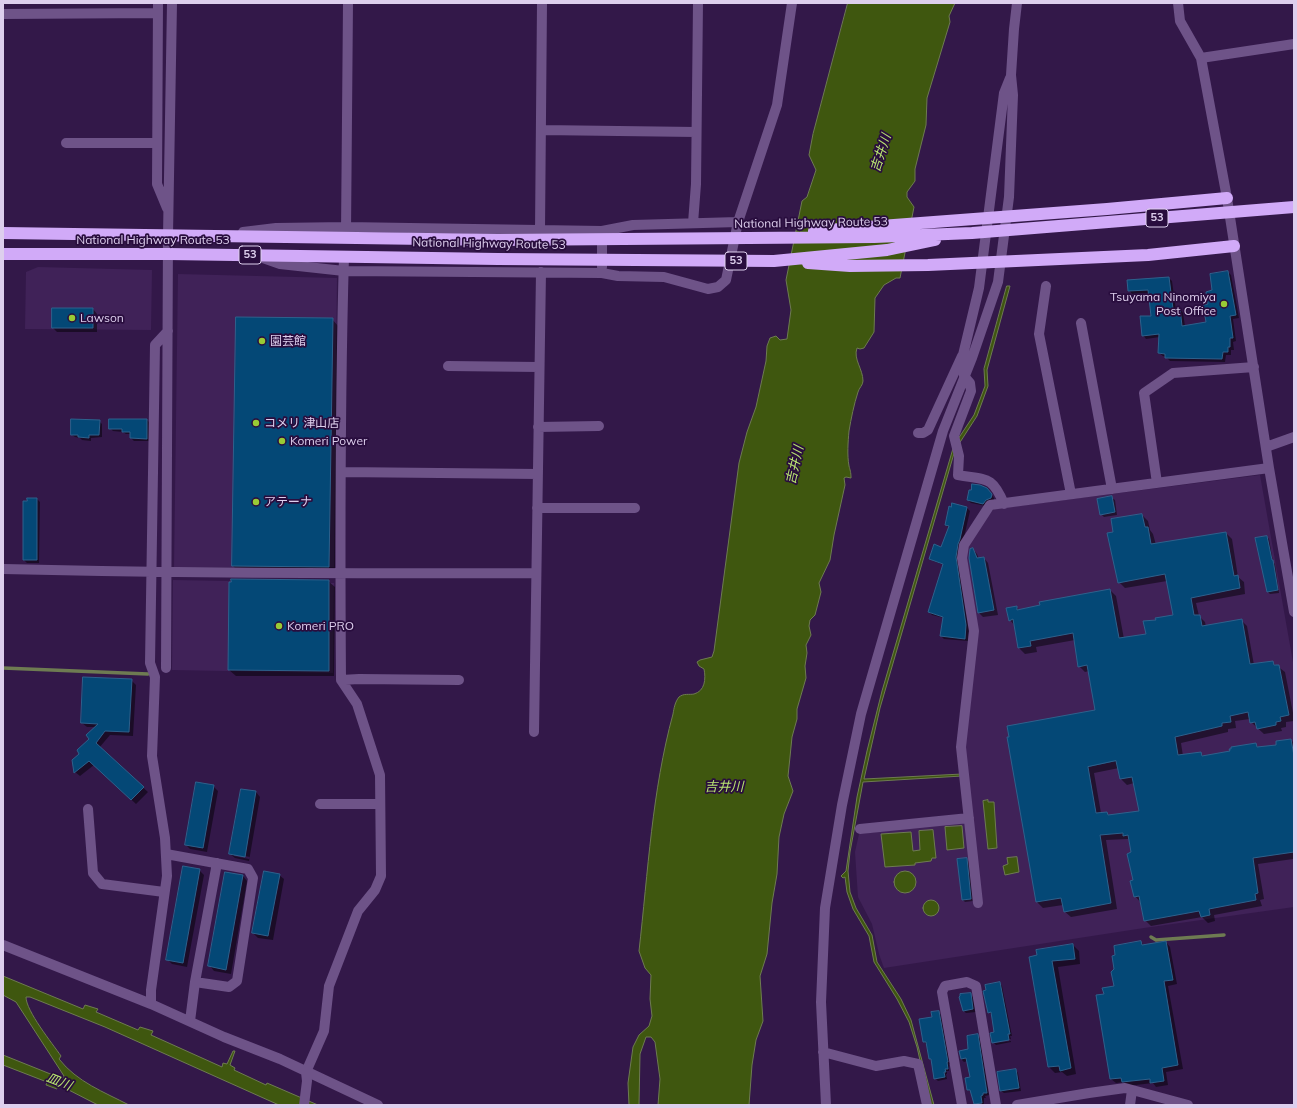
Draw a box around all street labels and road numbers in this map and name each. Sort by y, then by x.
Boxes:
road number: 53 [1146,209,1168,227]
street label: National Highway Route 53 [734,214,888,232]
street label: National Highway Route 53 [76,233,230,247]
street label: National Highway Route 53 [412,235,566,253]
road number: 53 [239,246,261,264]
road number: 53 [725,252,747,270]

